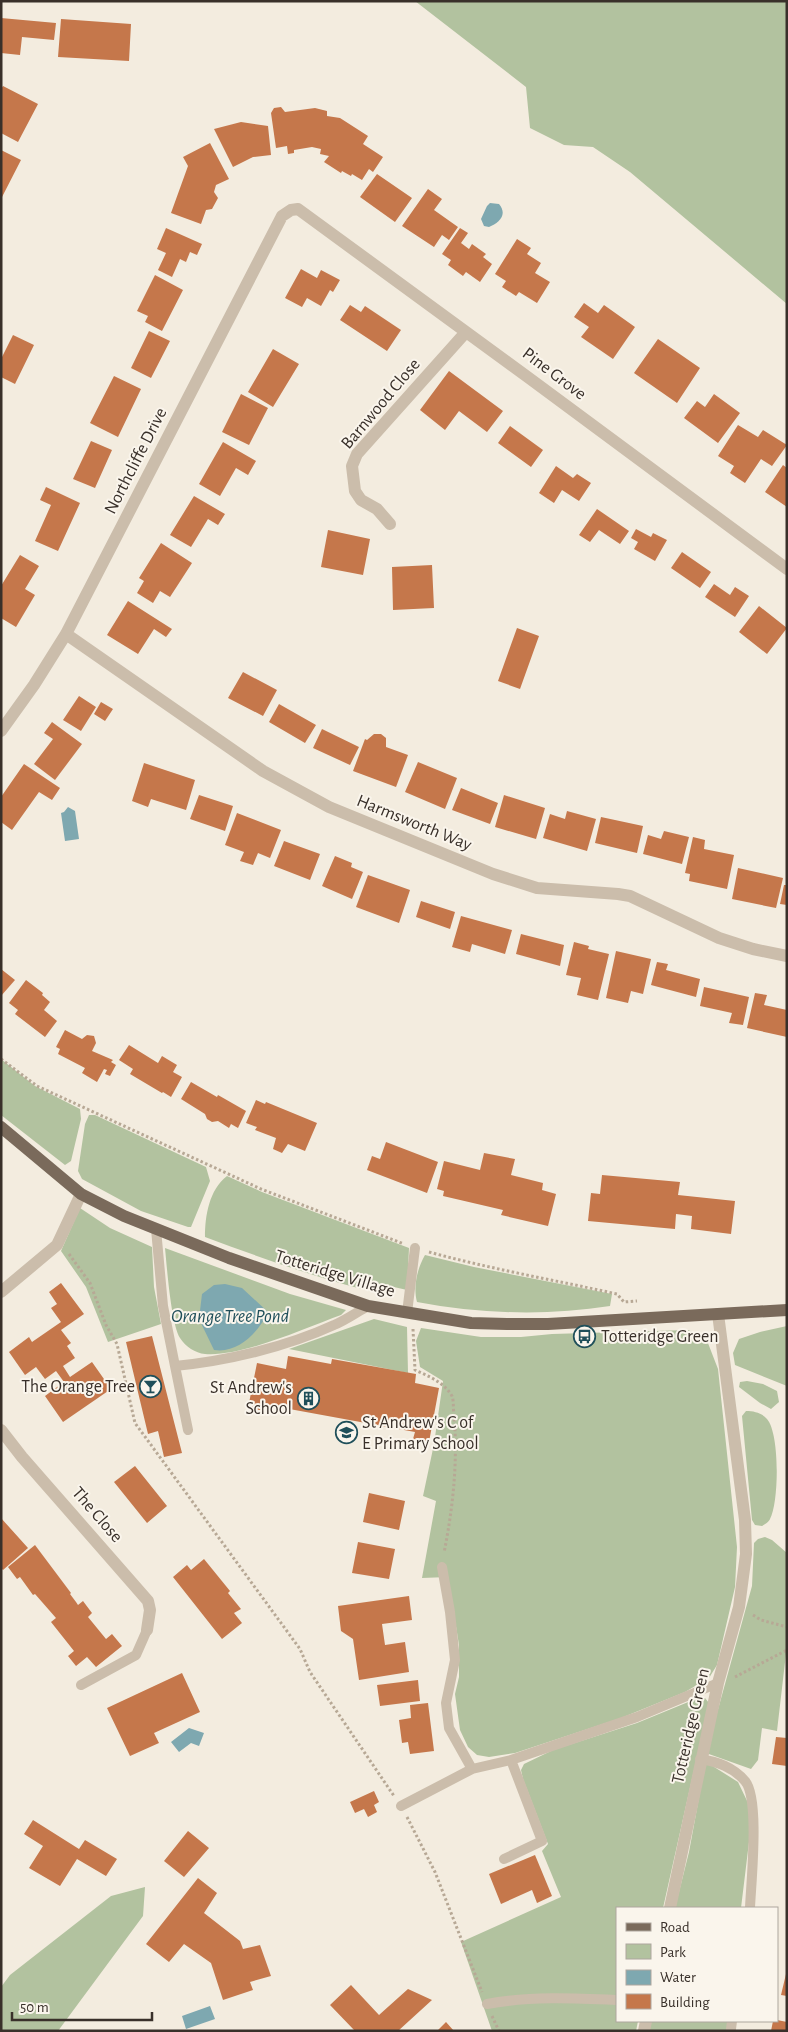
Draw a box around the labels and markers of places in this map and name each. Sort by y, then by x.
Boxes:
bus stop icon: Totteridge Green [573,1325,597,1349]
place label: Totteridge Green [601,1328,719,1346]
bar icon: The Orange Tree [139,1375,163,1399]
place label: The Orange Tree [21,1378,135,1396]
place label: St Andrew's School [210,1379,292,1418]
building icon: St Andrew's School [296,1386,320,1410]
place label: St Andrew's C of E Primary School [362,1414,479,1453]
school or university icon: St Andrew's C of E Primary School [334,1421,358,1445]

